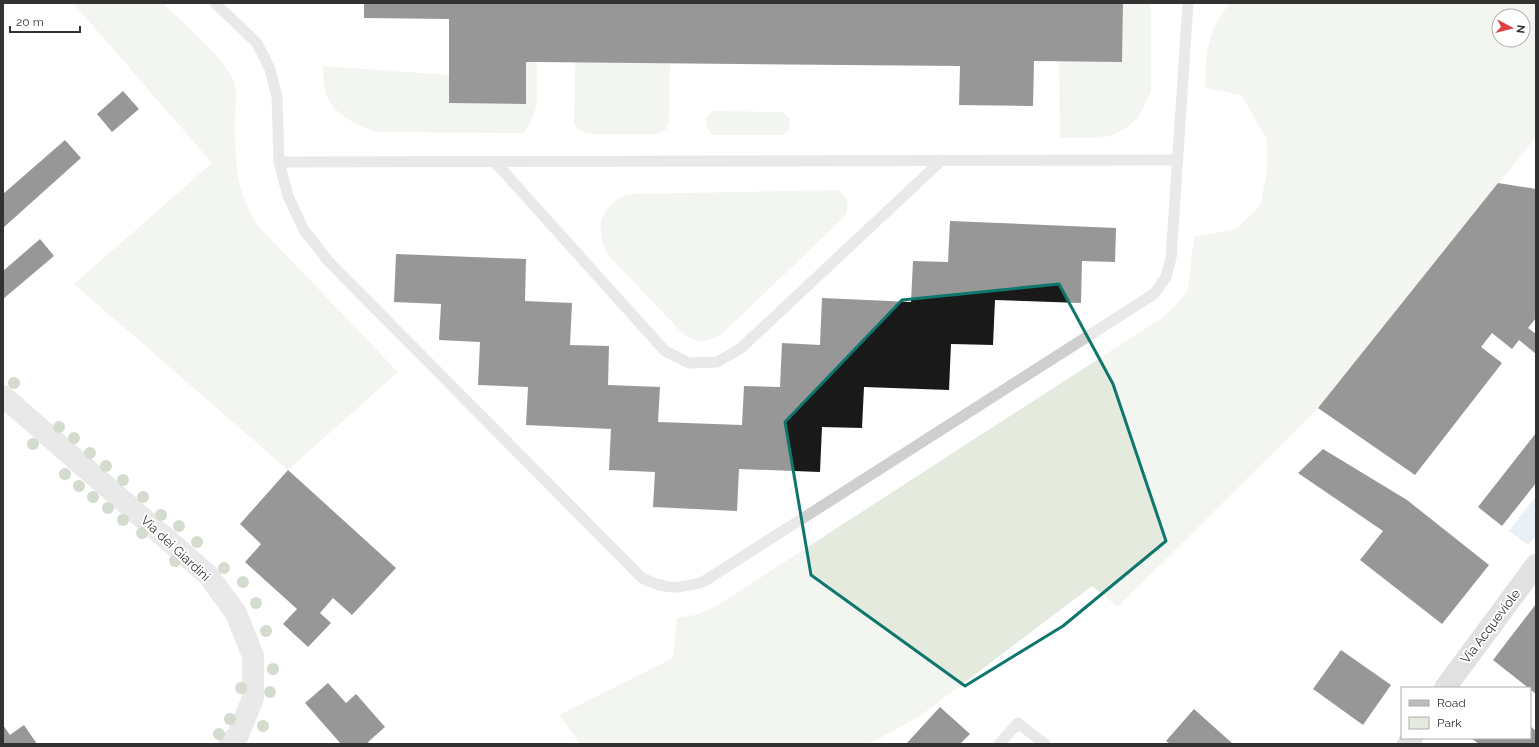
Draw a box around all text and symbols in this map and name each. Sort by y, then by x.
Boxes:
scale bar [10,8,80,34]
north arrow [1491,8,1531,48]
text: 20 m [16,15,44,29]
text: N [1513,24,1527,34]
street label: Via dei Giardini [138,513,213,584]
street label: Via Acqueviole [1458,586,1523,666]
legend [1401,687,1531,739]
text: Road [1437,696,1466,710]
text: Park [1437,716,1462,730]

